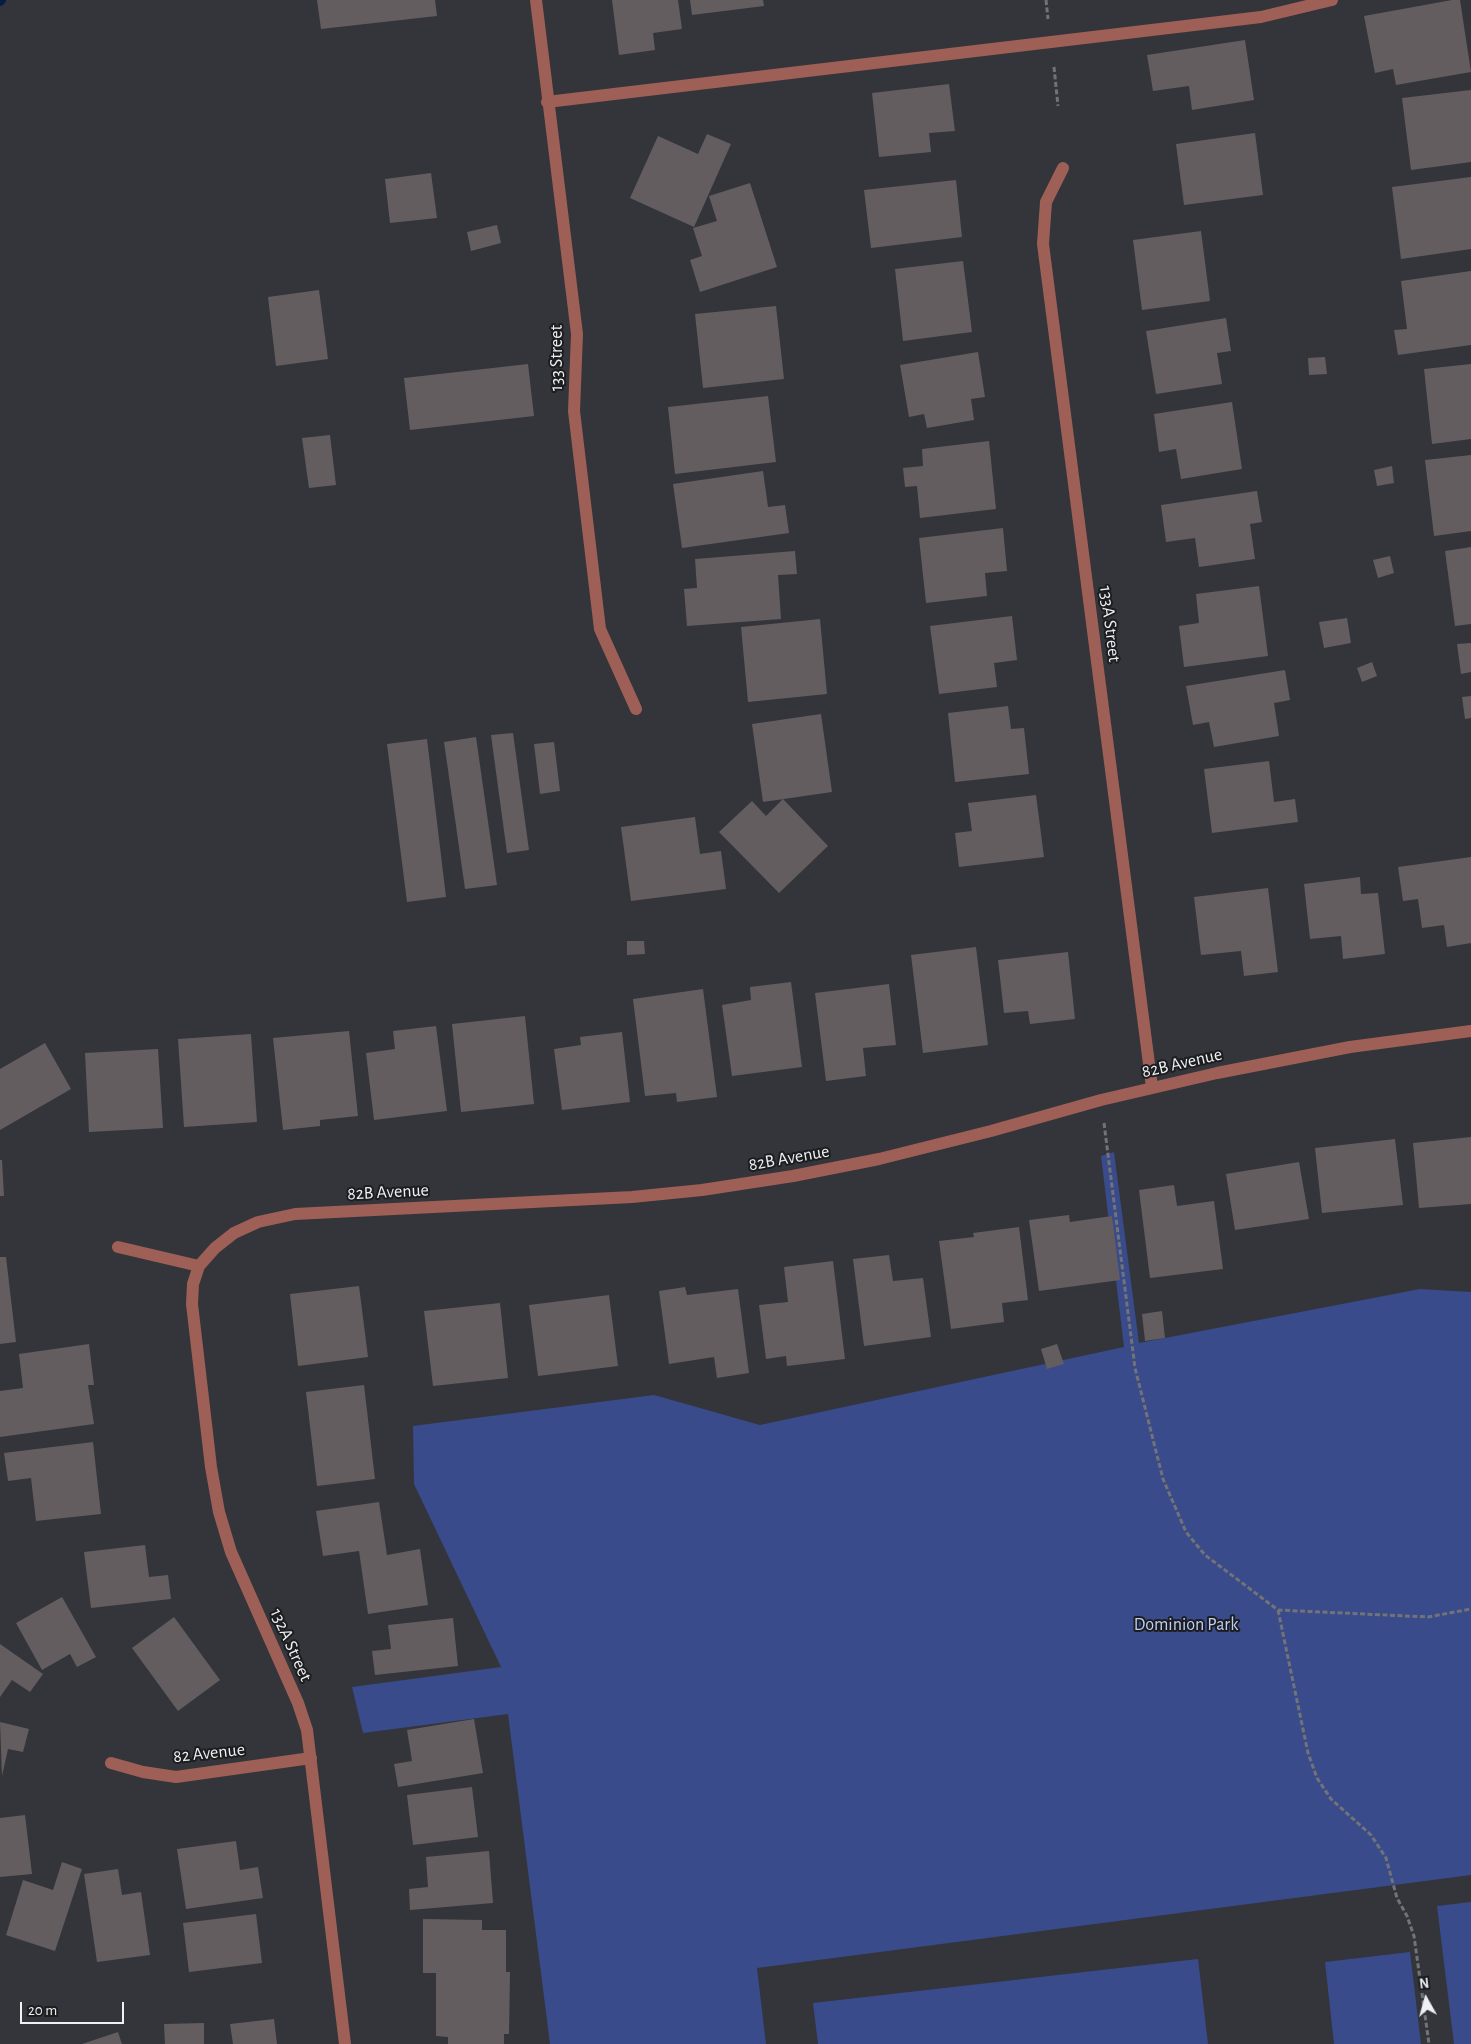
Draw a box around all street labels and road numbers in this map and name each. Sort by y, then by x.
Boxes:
street label: 133 Street [546,325,568,391]
street label: 133A Street [1095,585,1125,663]
street label: 82B Avenue [1140,1043,1224,1083]
street label: 82B Avenue [747,1140,831,1176]
street label: 82B Avenue [347,1179,429,1205]
street label: 132A Street [265,1605,317,1685]
street label: 82 Avenue [172,1738,246,1768]

